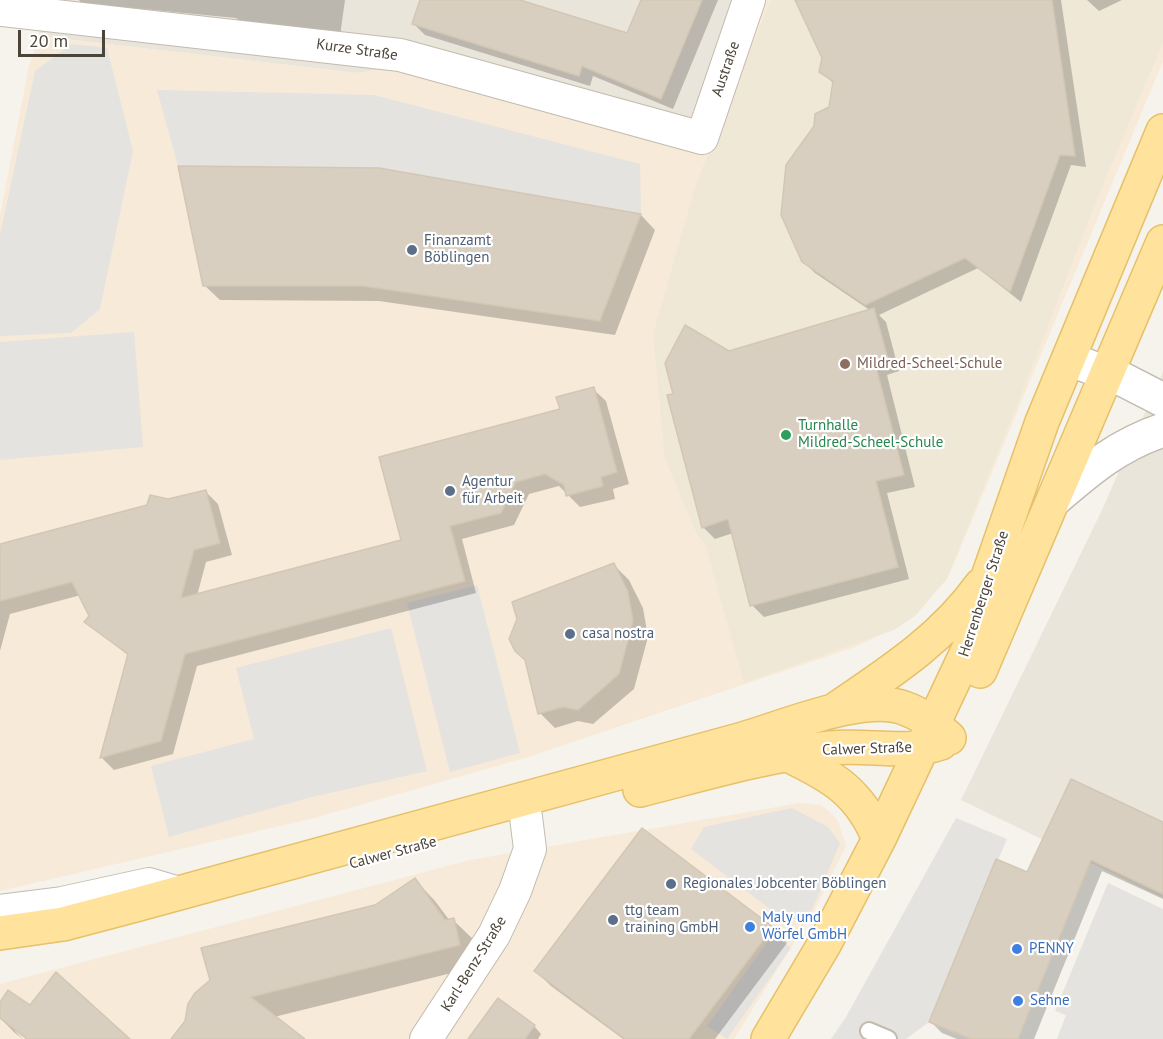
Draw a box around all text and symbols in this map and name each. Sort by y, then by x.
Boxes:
scale bar [21,18,108,56]
text: 20 m [29,29,68,52]
street label: Kurze Straße [315,35,399,65]
street label: Austraße [708,39,744,99]
place label: Finanzamt Böblingen [424,232,491,267]
marker: Finanzamt Böblingen [405,243,419,257]
place label: Mildred-Scheel-Schule [857,355,1002,373]
marker: Mildred-Scheel-Schule [838,357,852,371]
place label: Turnhalle Mildred-Scheel-Schule [798,417,943,452]
marker: Turnhalle Mildred-Scheel-Schule [779,428,793,442]
place label: Agentur für Arbeit [462,473,523,508]
marker: Agentur für Arbeit [443,484,457,498]
street label: Herrenberger Straße [955,529,1013,659]
place label: casa nostra [582,625,654,643]
marker: casa nostra [563,627,577,641]
street label: Calwer Straße [822,738,912,760]
street label: Calwer Straße [347,833,439,873]
place label: Regionales Jobcenter Böblingen [683,875,887,893]
marker: Regionales Jobcenter Böblingen [664,877,678,891]
place label: ttg team training GmbH [625,902,719,937]
place label: Maly und Wörfel GmbH [762,909,847,944]
street label: Karl-Benz-Straße [437,913,511,1015]
marker: ttg team training GmbH [606,913,620,927]
marker: Maly und Wörfel GmbH [743,920,757,934]
place label: PENNY [1029,940,1074,958]
marker: PENNY [1010,942,1024,956]
place label: Sehne [1030,992,1070,1010]
marker: Sehne [1011,994,1025,1008]

